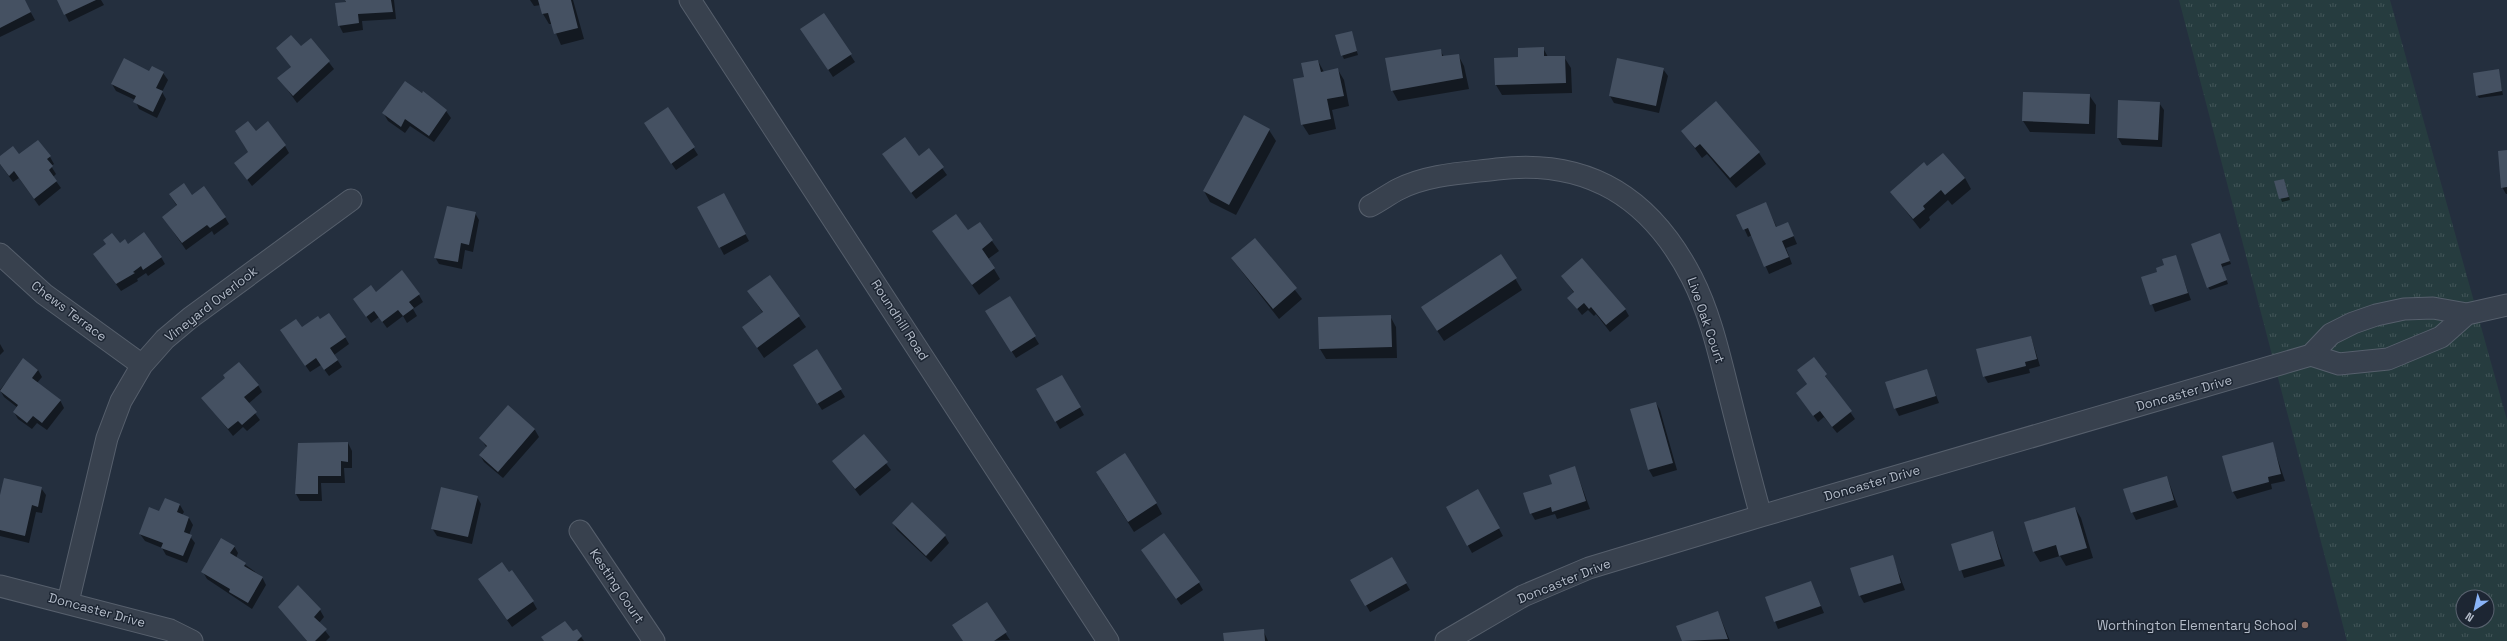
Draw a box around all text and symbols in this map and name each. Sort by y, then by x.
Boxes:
street label: Vineyard Overlook [161,263,261,345]
street label: Live Oak Court [1683,275,1729,365]
street label: Roundhill Road [867,276,933,364]
street label: Chews Terrace [28,277,110,345]
street label: Doncaster Drive [2134,371,2234,415]
street label: Doncaster Drive [1822,461,1922,505]
street label: Kesting Court [586,546,648,626]
street label: Doncaster Drive [1515,555,1613,607]
street label: Doncaster Drive [47,589,147,631]
north arrow [2455,589,2495,629]
text: N [2462,609,2476,625]
place label: Worthington Elementary School [2097,617,2297,634]
marker: Worthington Elementary School [2300,620,2310,630]

